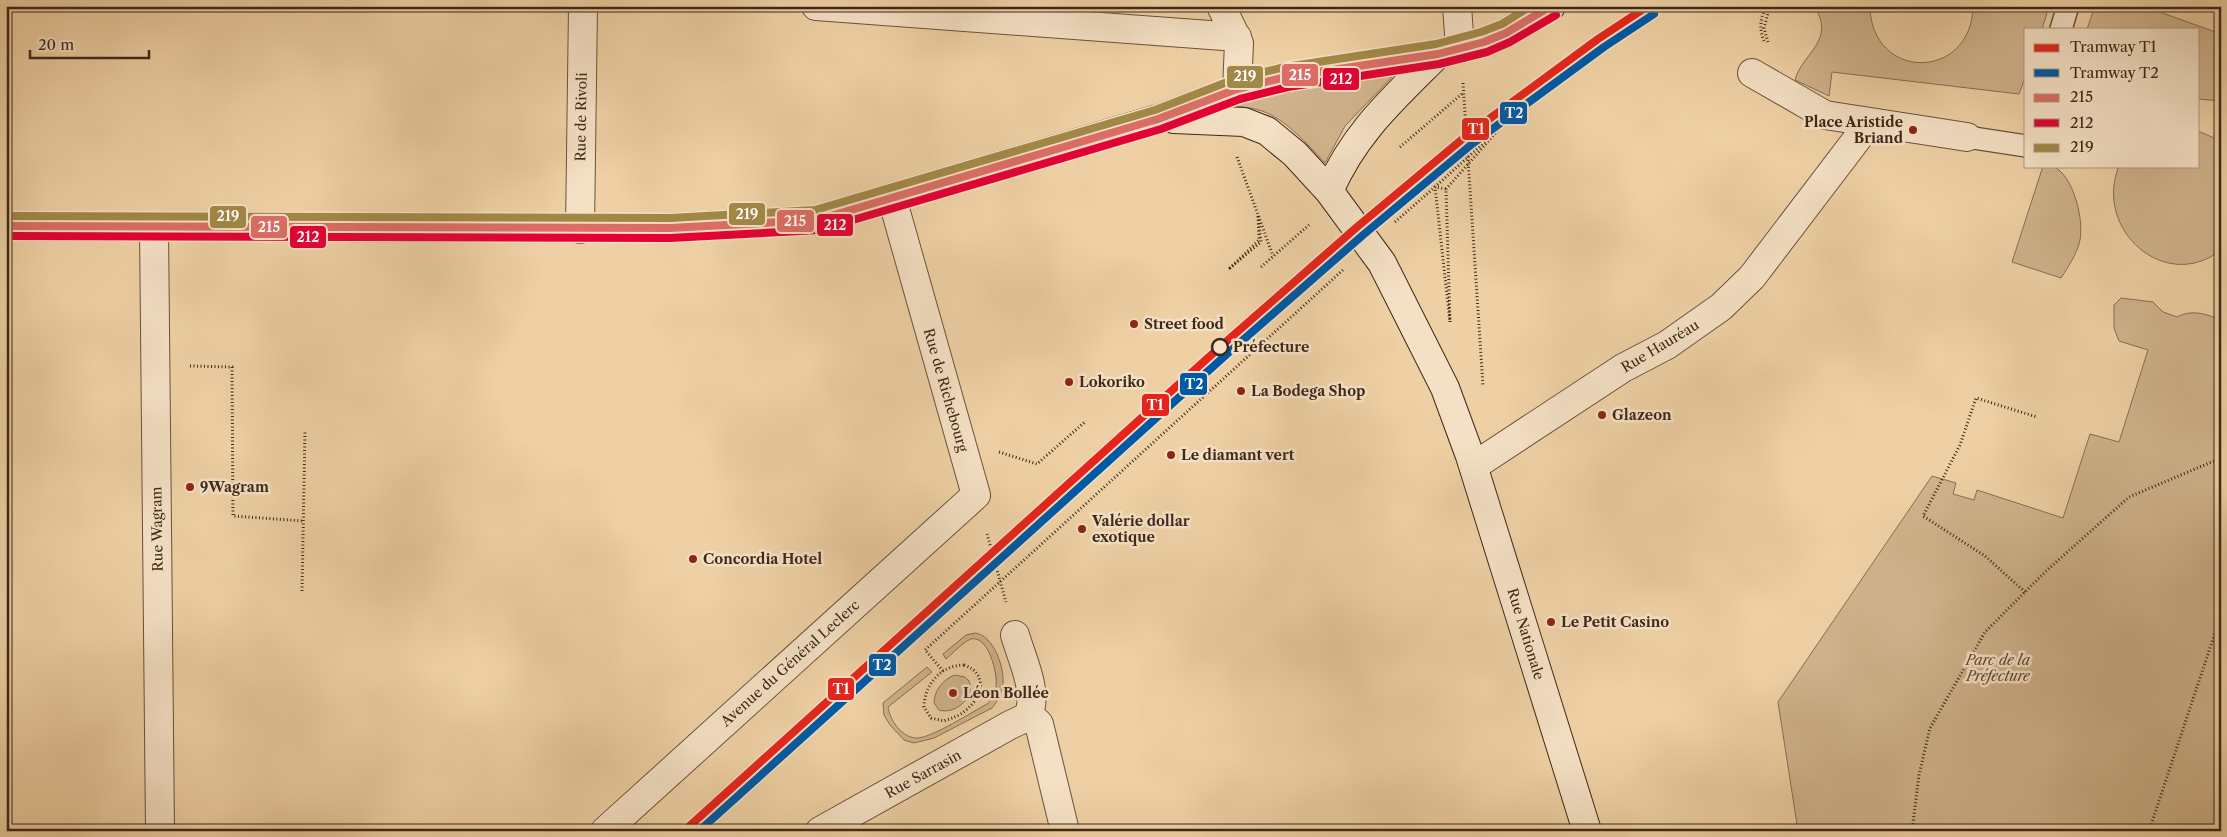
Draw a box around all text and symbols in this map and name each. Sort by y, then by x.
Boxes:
scale bar [30,28,149,60]
legend [2024,28,2200,168]
text: 20 m [38,35,74,54]
text: Tramway T1 [2070,37,2157,56]
line badge: 215 [1281,63,1319,87]
text: Tramway T2 [2070,63,2159,82]
line badge: 219 [1226,65,1264,89]
text: 215 [1289,66,1311,84]
text: 219 [1234,67,1256,85]
line badge: 212 [1322,67,1360,91]
text: 212 [1330,70,1352,88]
street label: Rue de Rivoli [571,72,591,162]
text: 215 [2070,87,2093,106]
line badge: T2 [1499,101,1528,125]
text: T2 [1504,104,1524,122]
place label: Place Aristide Briand [1804,113,1904,147]
text: 212 [2070,113,2094,132]
line badge: T1 [1461,117,1490,141]
text: T1 [1467,120,1485,138]
marker: Place Aristide Briand [1907,124,1919,136]
text: 219 [2070,137,2094,156]
line badge: 219 [728,202,766,226]
line badge: 219 [209,205,247,229]
text: 219 [736,205,758,223]
text: 219 [217,207,239,225]
line badge: 215 [776,209,815,233]
text: 215 [784,212,806,230]
line badge: 212 [816,213,854,237]
line badge: 215 [250,215,288,239]
text: 212 [824,216,846,234]
text: 215 [258,218,280,236]
line badge: 212 [289,225,327,249]
text: 212 [297,228,319,246]
place label: Street food [1144,315,1225,333]
street label: Rue Hauréau [1618,315,1703,376]
marker: Street food [1128,318,1140,330]
street label: Rue de Richebourg [920,326,972,455]
marker: Préfecture [1211,338,1229,356]
place label: Préfecture [1233,338,1309,356]
line badge: T2 [1179,372,1208,396]
place label: Lokoriko [1079,373,1145,391]
text: T2 [1184,375,1204,393]
marker: Lokoriko [1063,376,1075,388]
place label: La Bodega Shop [1251,382,1365,400]
marker: La Bodega Shop [1235,385,1247,397]
line badge: T1 [1141,393,1170,417]
text: T1 [1146,396,1164,414]
place label: Glazeon [1612,406,1672,424]
marker: Glazeon [1596,409,1608,421]
place label: Le diamant vert [1181,446,1295,464]
marker: Le diamant vert [1165,449,1177,461]
place label: 9Wagram [200,478,269,496]
marker: 9Wagram [184,481,196,493]
street label: Rue Wagram [147,486,167,572]
place label: Valérie dollar exotique [1091,512,1190,546]
marker: Valérie dollar exotique [1076,523,1088,535]
place label: Concordia Hotel [703,550,822,568]
marker: Concordia Hotel [687,553,699,565]
street label: Rue Nationale [1504,586,1549,682]
street label: Avenue du Général Leclerc [716,596,863,731]
place label: Le Petit Casino [1561,613,1669,631]
marker: Le Petit Casino [1545,616,1557,628]
park label: Parc de la Préfecture [1965,651,2031,685]
line badge: T2 [868,653,897,677]
text: T2 [872,656,892,674]
line badge: T1 [827,677,855,701]
text: T1 [832,680,850,698]
place label: Léon Bollée [963,684,1049,702]
marker: Léon Bollée [947,687,959,699]
street label: Rue Sarrasin [882,746,964,802]

